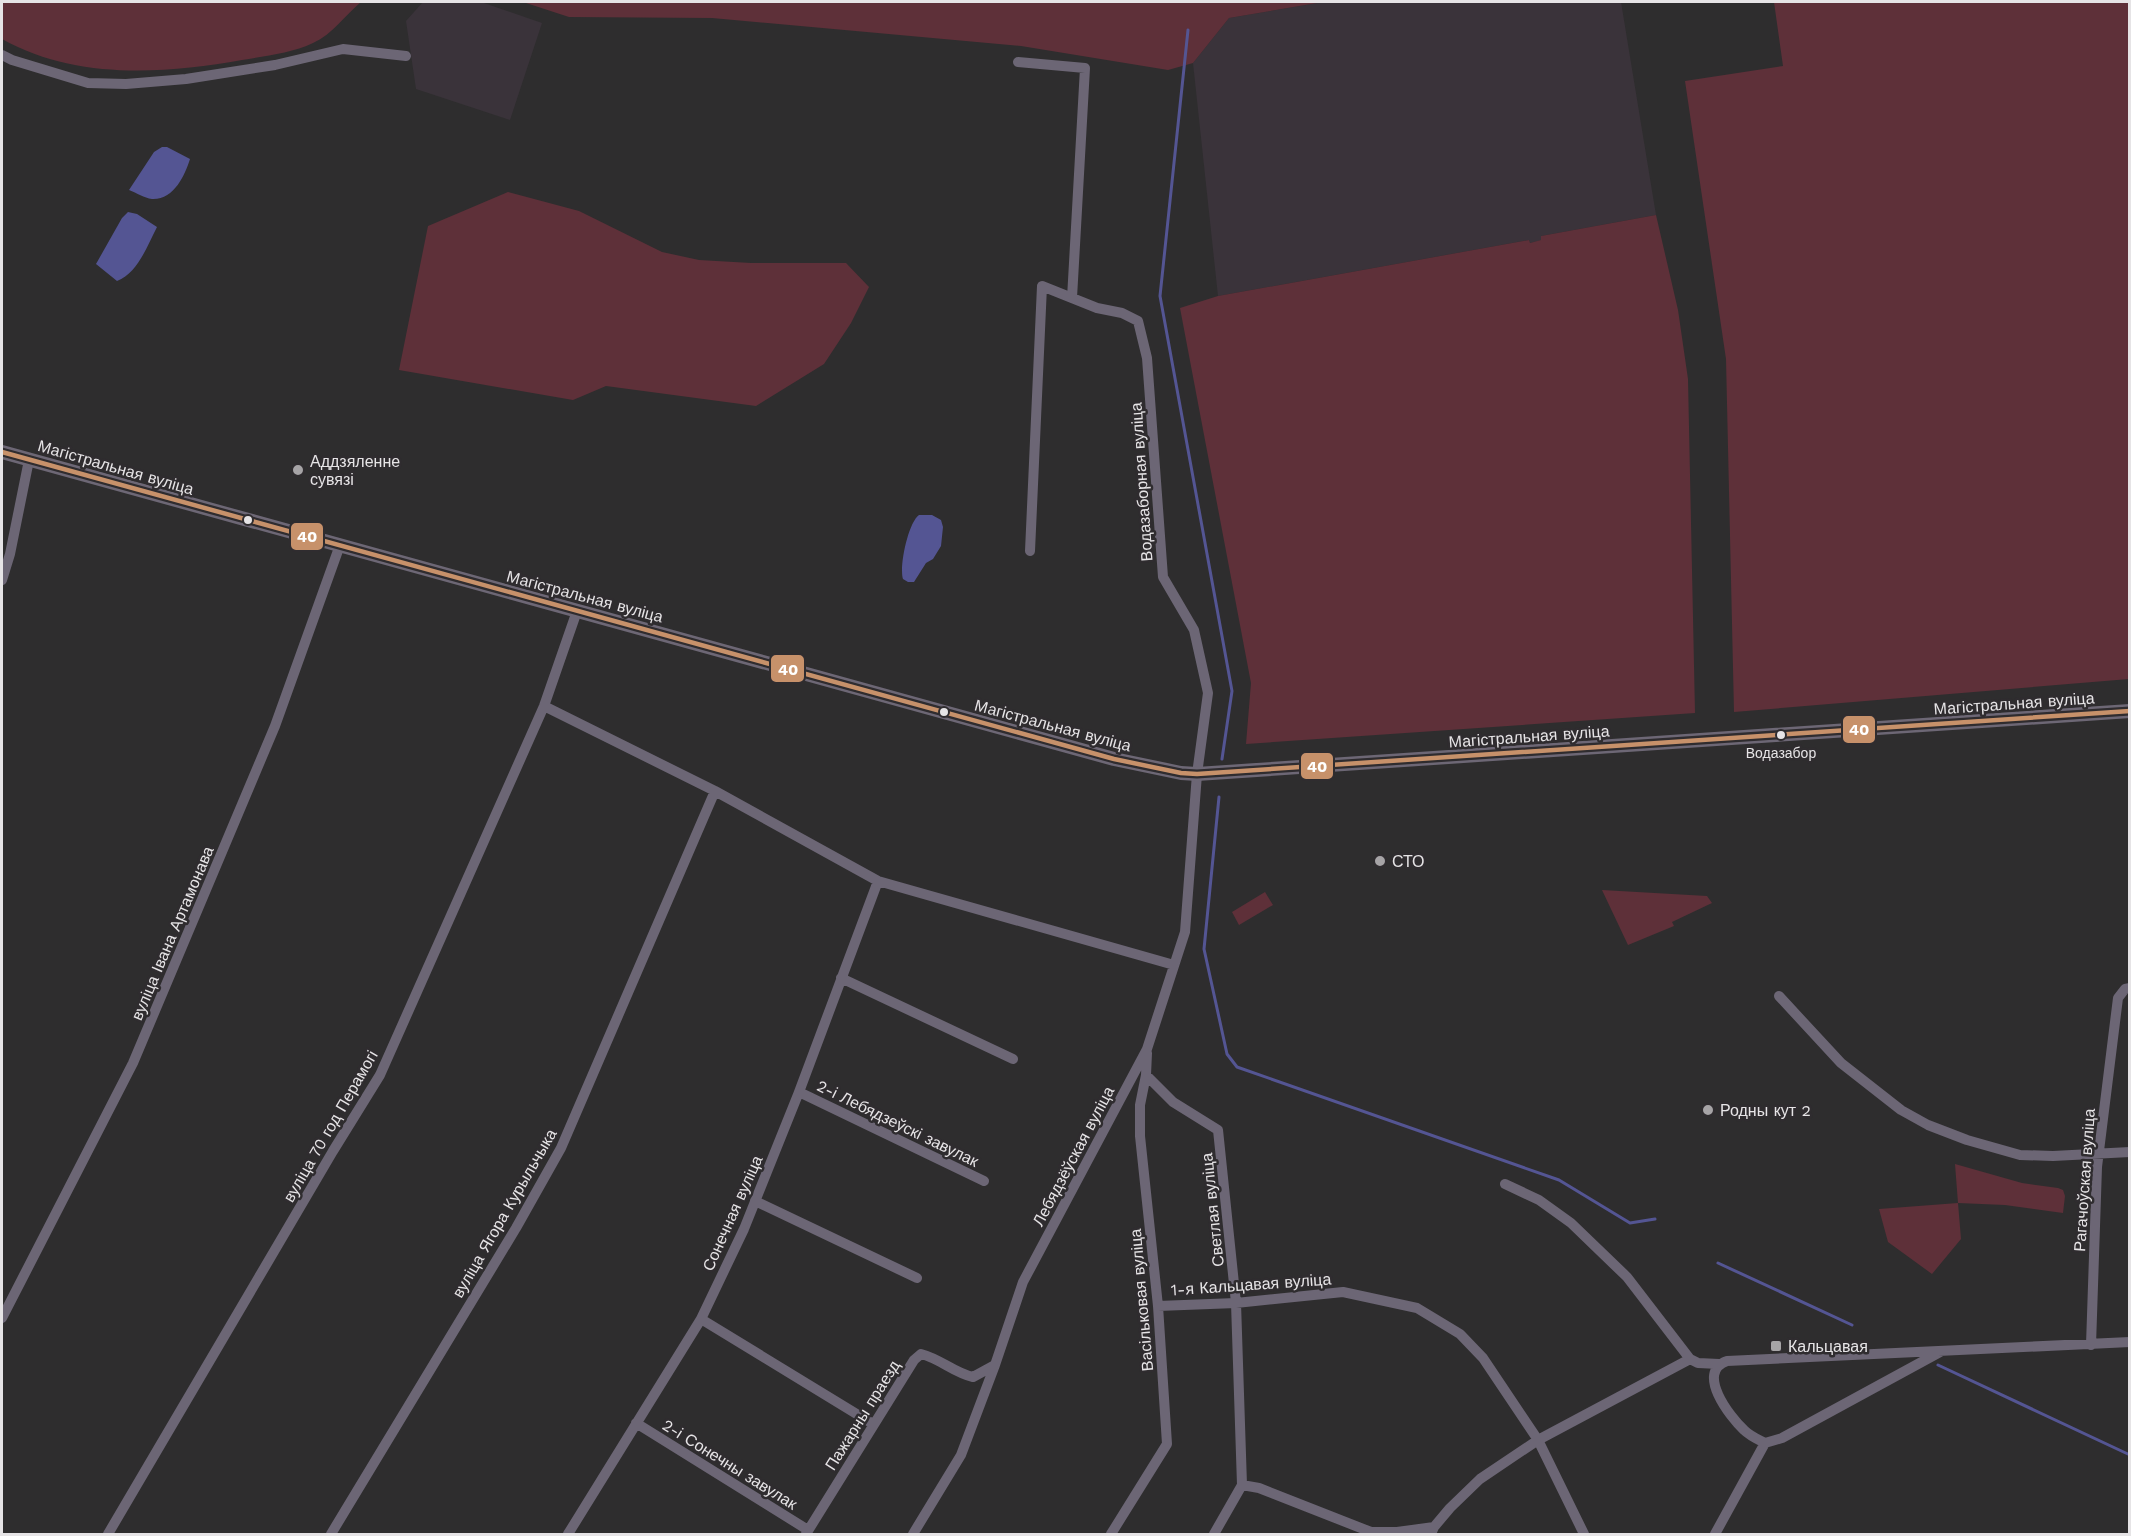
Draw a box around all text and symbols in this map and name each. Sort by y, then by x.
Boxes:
street label: Водазаборная вуліца [1126,402,1157,562]
street label: Магістральная вуліца [36,436,196,499]
place label: Аддзяленне сувязі [310,452,400,489]
marker: Аддзяленне сувязі [291,463,305,477]
unlabelled marker [242,514,254,526]
line badge: 40 [290,522,324,551]
text: 40 [297,527,317,546]
street label: Магістральная вуліца [505,566,665,627]
line badge: 40 [770,654,805,683]
text: 40 [778,660,798,679]
street label: Магістральная вуліца [1933,688,2095,719]
street label: Магістральная вуліца [973,695,1133,756]
unlabelled marker [938,706,950,718]
line badge: 40 [1842,715,1876,744]
text: 40 [1849,720,1869,739]
street label: Магістральная вуліца [1448,721,1610,752]
marker: Водазабор [1775,729,1787,741]
place label: Водазабор [1746,745,1816,761]
line badge: 40 [1300,752,1334,780]
text: 40 [1307,757,1327,776]
street label: вуліца Івана Артамонава [127,843,218,1023]
place label: СТО [1392,852,1425,871]
marker: СТО [1373,854,1387,868]
street label: вуліца 70 год Перамогі [279,1047,382,1205]
street label: 2-і Лебядзеўскі завулак [814,1076,983,1171]
street label: Лебядзёўская вуліца [1029,1083,1118,1229]
place label: Родны кут 2 [1720,1101,1811,1120]
marker: Родны кут 2 [1701,1103,1715,1117]
street label: Рагачоўская вуліца [2070,1108,2099,1252]
street label: вуліца Ягора Курыльчыка [448,1125,561,1301]
street label: Сонечная вуліца [698,1152,767,1274]
street label: Светлая вуліца [1197,1152,1228,1268]
street label: Васільковая вуліца [1126,1228,1157,1372]
street label: 1-я Кальцавая вуліца [1170,1269,1332,1300]
place label: Кальцавая [1788,1337,1868,1356]
marker: Кальцавая [1769,1339,1783,1353]
street label: Пажарны праезд [821,1356,904,1474]
street label: 2-і Сонечны завулак [659,1415,801,1514]

